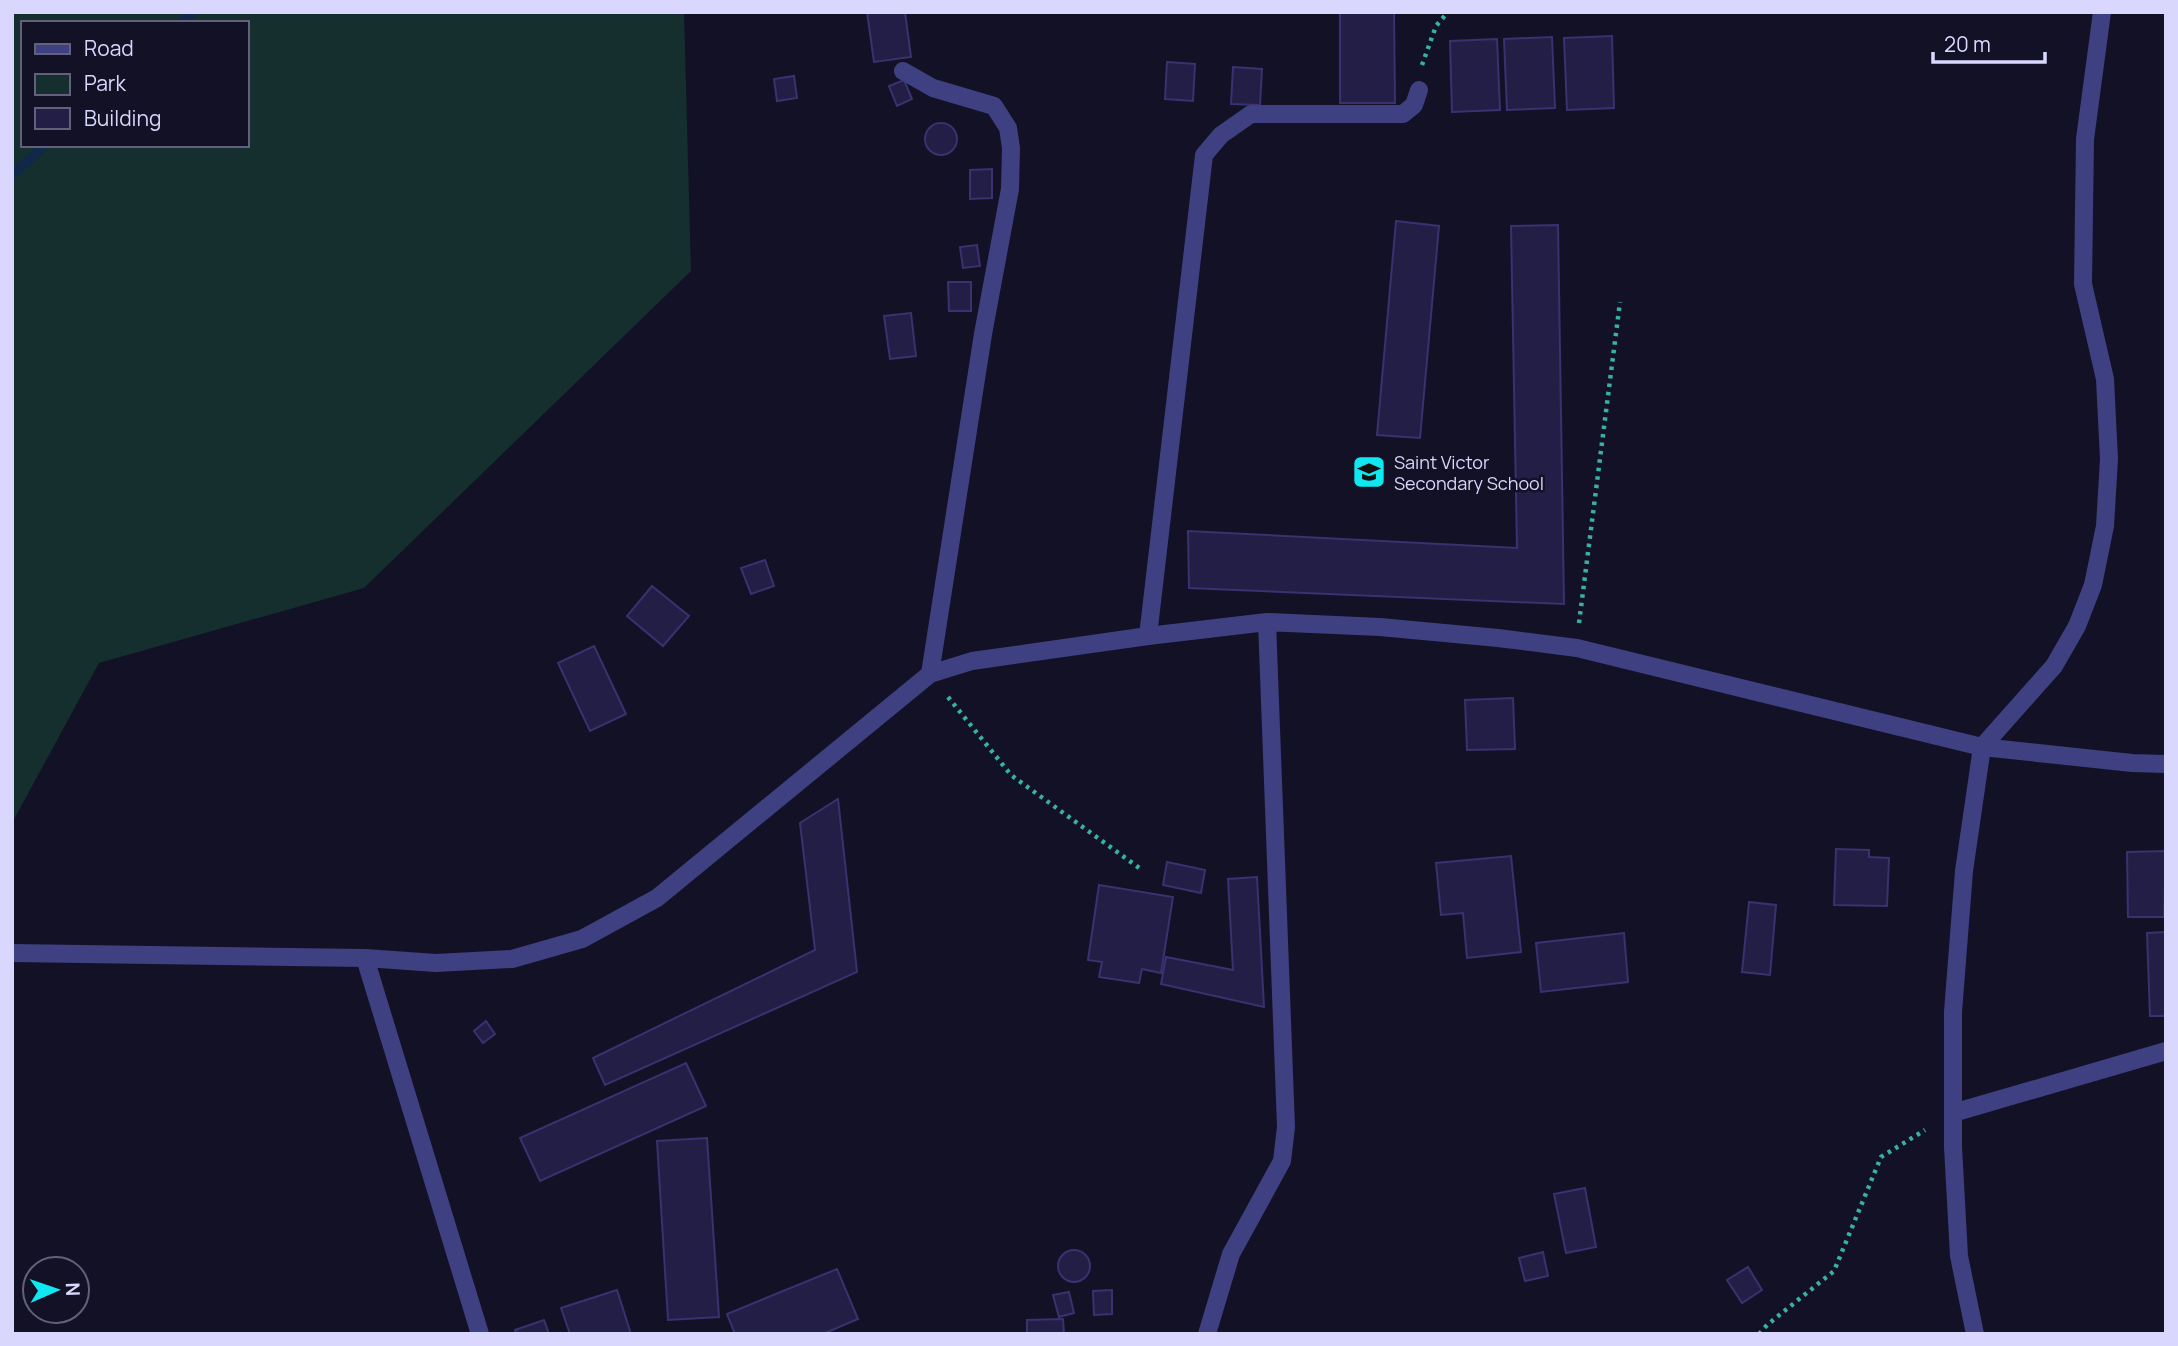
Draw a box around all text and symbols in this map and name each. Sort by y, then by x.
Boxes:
legend [21,21,248,147]
scale bar [1933,21,2045,65]
text: 20 m [1944,30,1991,58]
text: Road [84,34,134,62]
text: Park [84,69,126,97]
text: Building [84,104,161,132]
place label: Saint Victor Secondary School [1394,450,1544,495]
school or university icon: Saint Victor Secondary School [1350,453,1388,491]
north arrow [21,1255,91,1325]
text: N [60,1282,86,1297]

